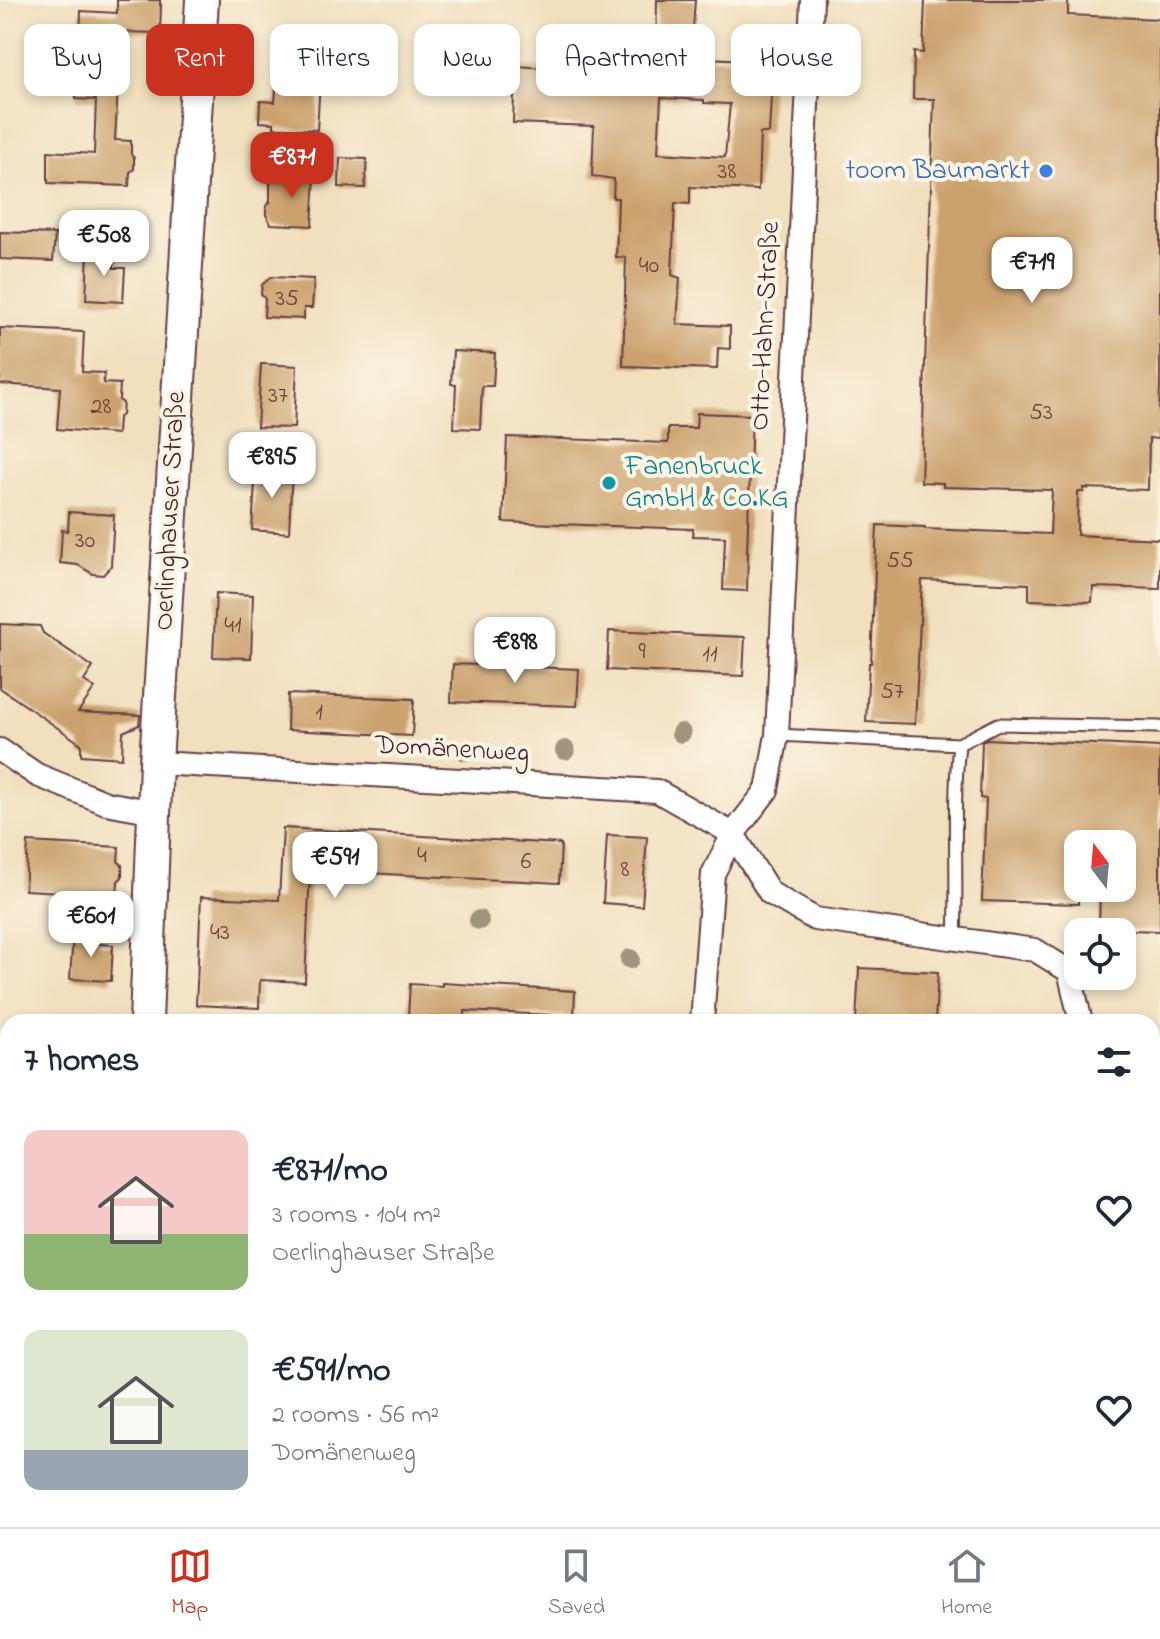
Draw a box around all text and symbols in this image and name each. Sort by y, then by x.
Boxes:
chip: Buy [24,24,130,96]
chip: Rent [146,24,254,96]
chip: Filters [270,24,398,96]
chip: New [414,24,520,96]
chip: Apartment [536,24,715,96]
chip: House [731,24,861,96]
pin: €871 [245,132,339,200]
text: €871 [269,139,315,177]
place label: toom Baumarkt [846,151,1030,192]
house number: 38 [718,155,736,190]
marker: toom Baumarkt [1037,162,1055,180]
pin: €508 [57,210,151,278]
text: €508 [77,217,131,255]
street label: Otto-Hahn-Straße [740,220,792,432]
pin: €719 [985,237,1079,305]
text: €719 [1010,244,1054,282]
house number: 40 [639,249,659,284]
house number: 35 [275,282,299,317]
house number: 37 [268,379,288,414]
house number: 28 [91,390,111,425]
street label: Oerlinghauser Straße [144,390,198,632]
house number: 53 [1029,396,1053,431]
pin: €895 [225,432,319,500]
text: €895 [247,439,297,477]
place label: Fanenbruck GmbH & Co.KG [624,447,789,520]
marker: Fanenbruck GmbH & Co.KG [600,474,618,492]
house number: 30 [75,524,95,559]
house number: 55 [886,544,914,579]
house number: 41 [224,609,242,644]
pin: €898 [468,617,562,685]
text: €898 [492,624,538,662]
house number: 9 [638,635,646,670]
house number: 11 [702,638,718,673]
house number: 57 [880,675,904,710]
house number: 1 [315,696,323,731]
street label: Domänenweg [373,725,530,775]
north arrow [1064,830,1136,902]
map controls [1064,830,1136,990]
pin: €591 [288,832,382,900]
text: €591 [310,839,360,877]
house number: 4 [417,839,427,874]
house number: 6 [521,845,532,880]
house number: 8 [621,853,630,888]
pin: €601 [44,891,138,959]
text: €601 [66,898,116,936]
house number: 43 [210,916,230,951]
button: locate [1064,918,1136,990]
text: 7 homes [24,1037,139,1087]
icon: filters [1092,1040,1136,1084]
text: €871/mo [272,1147,388,1197]
icon: home [88,1162,184,1258]
icon: heart [1092,1188,1136,1232]
text: 3 rooms · 104 m² [272,1197,441,1235]
text: Oerlinghauser Straße [272,1235,495,1273]
text: €591/mo [272,1347,391,1397]
icon: home [88,1362,184,1458]
icon: heart [1092,1388,1136,1432]
text: 2 rooms · 56 m² [272,1397,439,1435]
text: Domänenweg [272,1435,416,1473]
tab: Map [168,1544,212,1624]
tab: Saved [548,1544,605,1624]
tab: Home [941,1544,992,1624]

